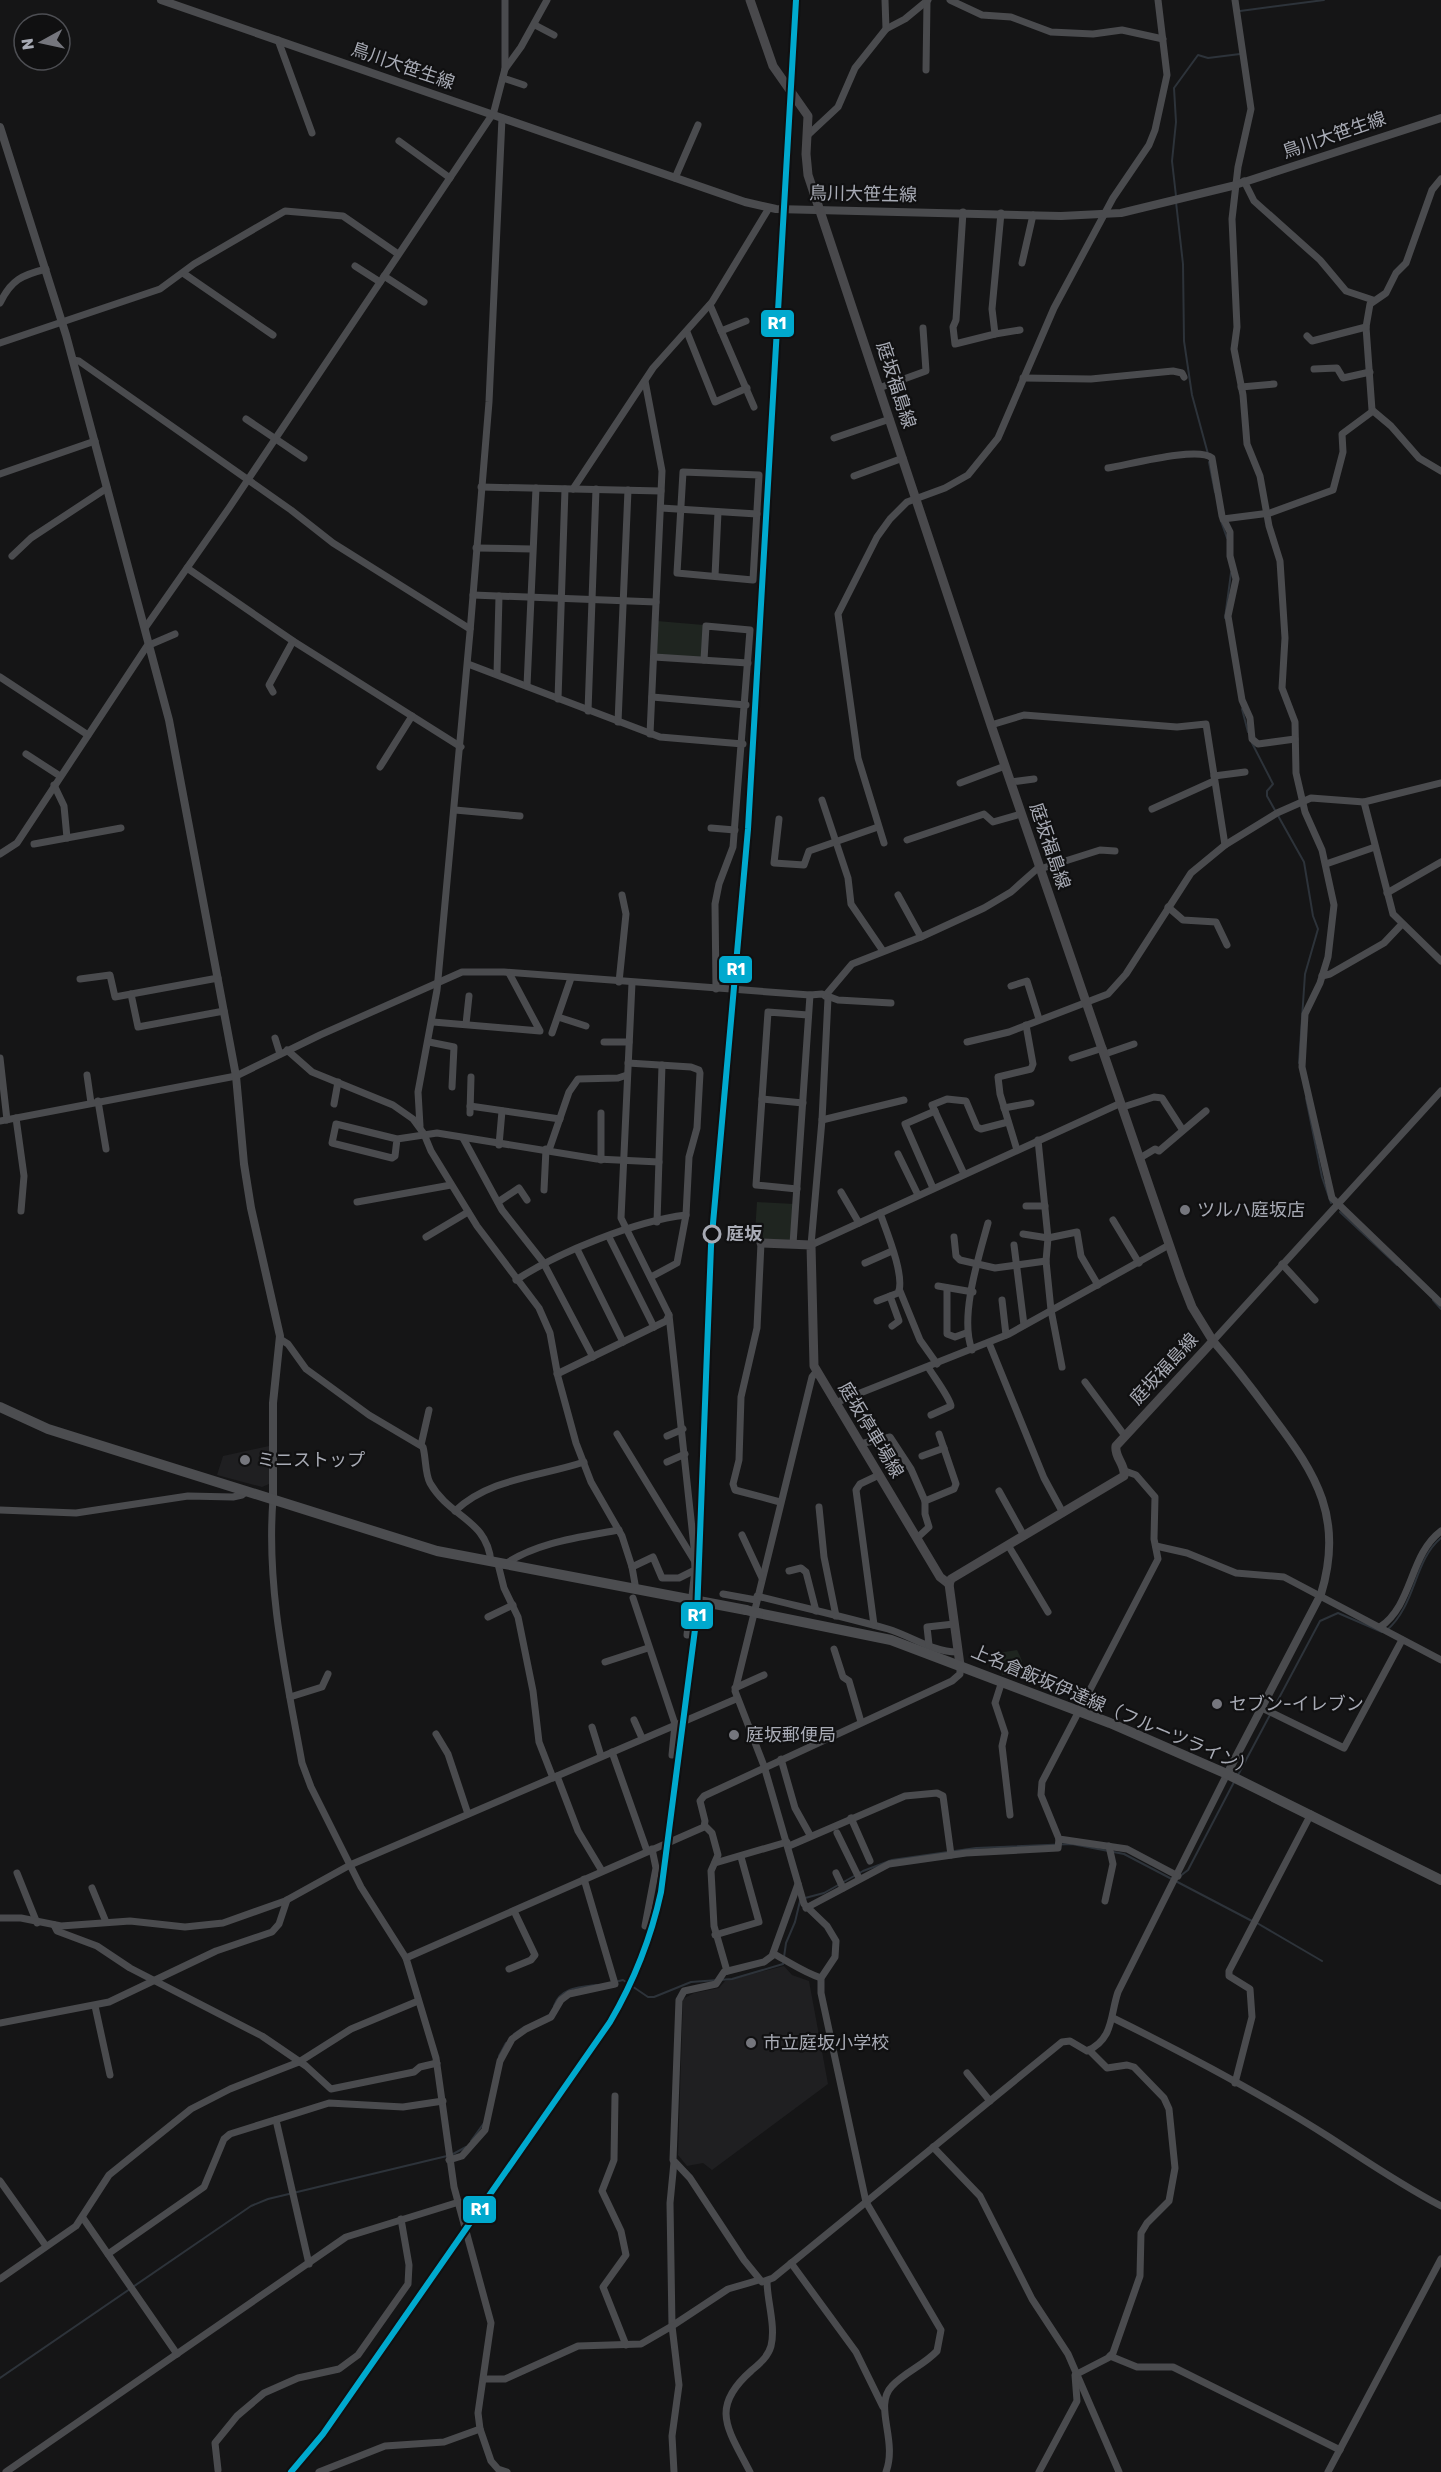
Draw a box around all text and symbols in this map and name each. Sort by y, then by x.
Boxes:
north arrow [12,12,72,72]
text: N [17,37,38,51]
street label: 鳥川大笹生線 [348,38,458,94]
street label: 鳥川大笹生線 [1279,107,1389,163]
street label: 鳥川大笹生線 [809,182,917,206]
line badge: R1 [760,309,795,338]
text: R1 [767,314,787,333]
street label: 庭坂福島線 [872,339,920,431]
street label: 庭坂福島線 [1025,800,1075,892]
line badge: R1 [718,955,753,984]
text: R1 [726,960,746,979]
place label: ツルハ庭坂店 [1197,1199,1305,1221]
marker: ツルハ庭坂店 [1178,1203,1192,1217]
place label: 庭坂 [726,1223,763,1245]
marker: 庭坂 [703,1225,721,1243]
street label: 庭坂福島線 [1125,1329,1203,1409]
street label: 庭坂停車場線 [834,1378,908,1482]
place label: ミニストップ [257,1449,365,1471]
marker: ミニストップ [238,1453,252,1467]
line badge: R1 [680,1601,714,1630]
text: R1 [687,1606,707,1625]
street label: 上名倉飯坂伊達線（フルーツライン） [968,1640,1258,1780]
place label: セブン-イレブン [1229,1693,1364,1715]
marker: セブン-イレブン [1210,1697,1224,1711]
place label: 庭坂郵便局 [746,1724,836,1746]
marker: 庭坂郵便局 [727,1728,741,1742]
place label: 市立庭坂小学校 [763,2032,889,2054]
marker: 市立庭坂小学校 [744,2036,758,2050]
line badge: R1 [462,2195,497,2224]
text: R1 [470,2200,490,2219]

